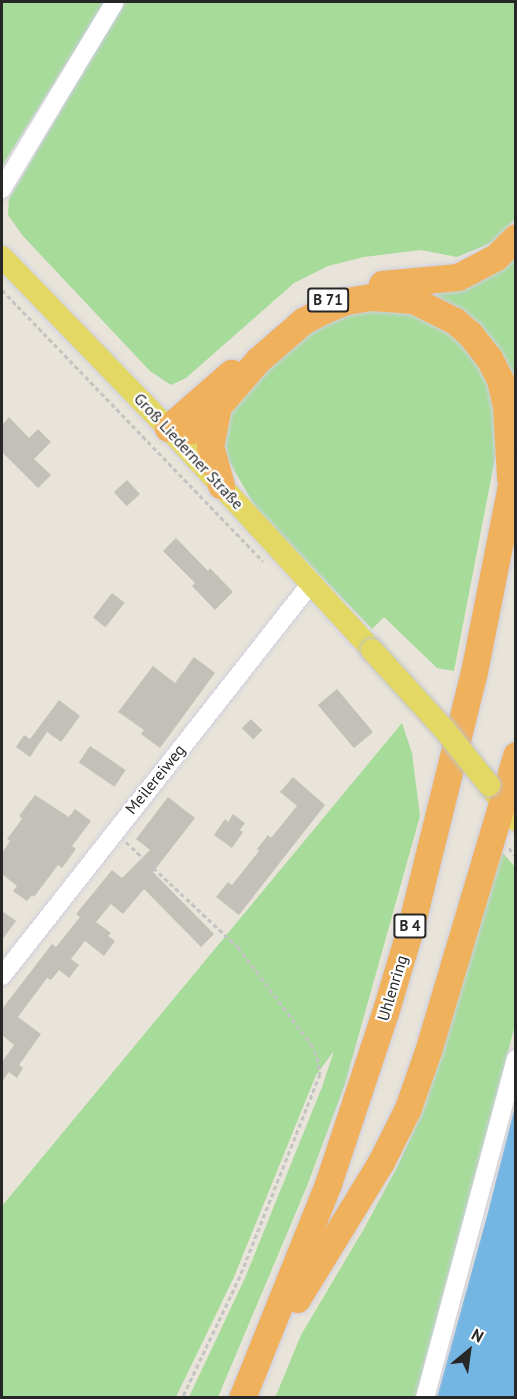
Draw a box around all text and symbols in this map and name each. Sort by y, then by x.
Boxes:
road number: B 71 [307,288,349,312]
street label: Groß Liederner Straße [130,389,248,513]
street label: Meilereiweg [121,740,189,818]
road number: B 4 [392,914,428,938]
street label: Uhlenring [373,953,411,1023]
north arrow [439,1321,499,1381]
text: N [468,1324,487,1347]

